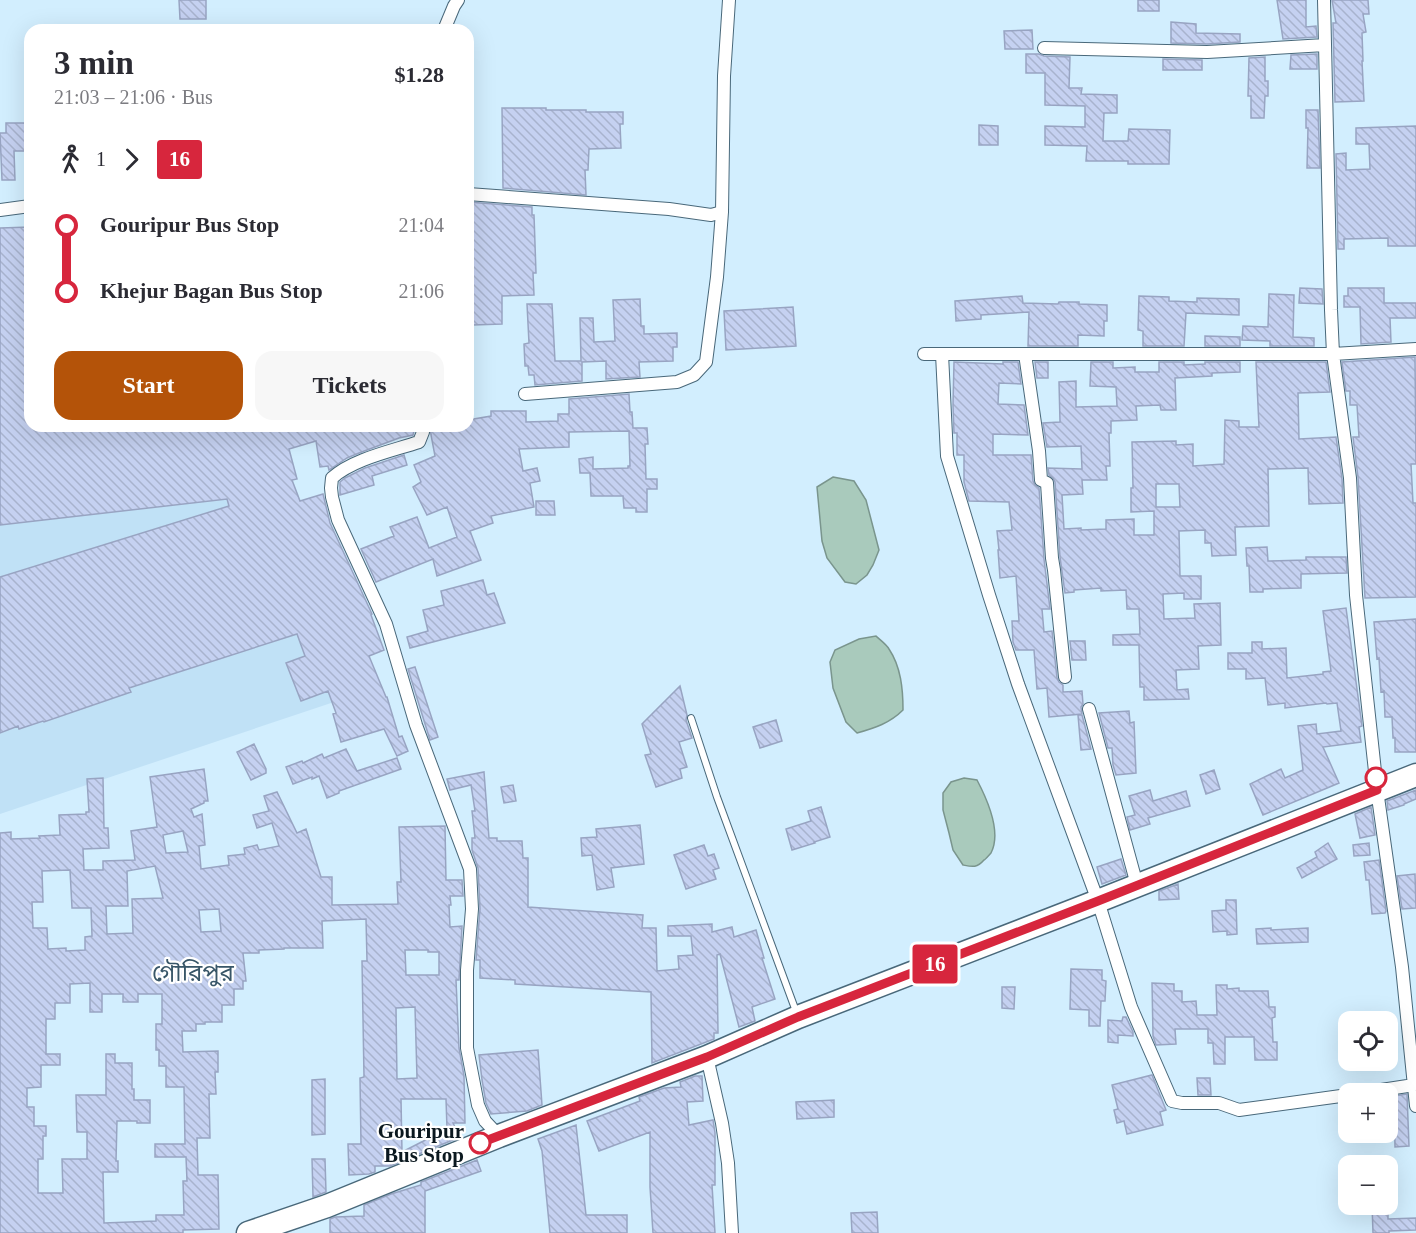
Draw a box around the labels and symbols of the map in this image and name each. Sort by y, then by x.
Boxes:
unlabelled marker [1365,767,1387,789]
line badge: 16 [908,944,962,984]
district label: গৌরিপুর [152,959,235,987]
place label: Gouripur Bus Stop [378,1119,464,1167]
marker: Gouripur Bus Stop [469,1132,491,1154]

